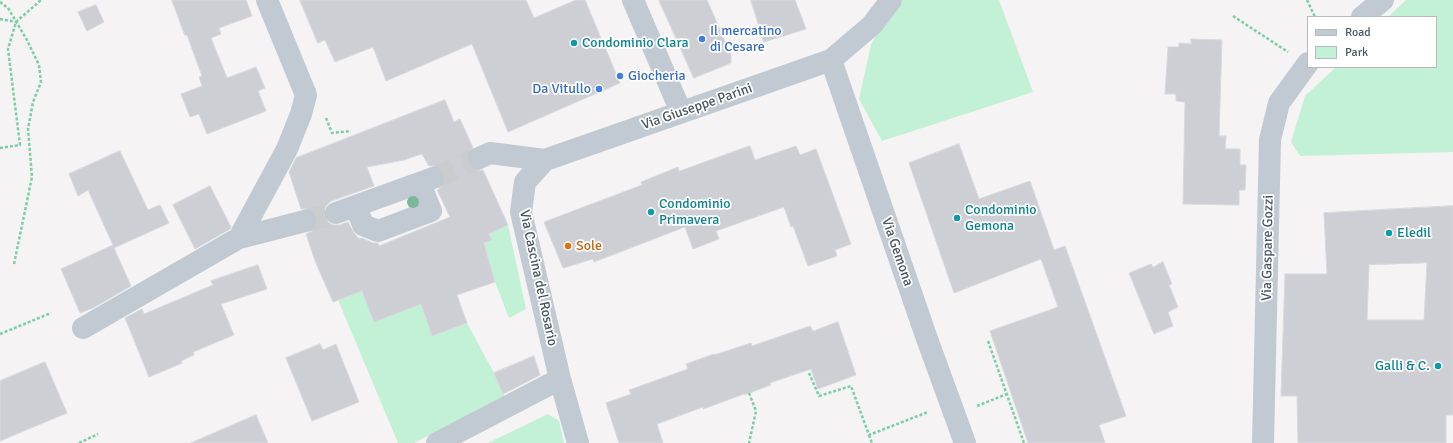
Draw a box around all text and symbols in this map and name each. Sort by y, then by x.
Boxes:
legend [1307,16,1437,68]
place label: Il mercatino di Cesare [710,23,782,56]
text: Road [1345,25,1371,40]
marker: Il mercatino di Cesare [697,34,707,44]
place label: Condominio Clara [582,35,689,51]
marker: Condominio Clara [569,38,579,48]
text: Park [1345,45,1368,60]
place label: Giocheria [628,68,686,84]
marker: Giocheria [615,71,625,81]
street label: Via Giuseppe Parini [639,80,755,134]
place label: Da Vitullo [532,81,591,97]
marker: Da Vitullo [594,84,604,94]
street label: Via Gaspare Gozzi [1259,195,1277,301]
place label: Condominio Primavera [659,196,731,228]
place label: Condominio Gemona [965,202,1037,234]
marker: Condominio Primavera [646,207,656,217]
street label: Via Cascina del Rosario [515,208,561,348]
marker: Condominio Gemona [952,213,962,223]
street label: Via Gemona [877,216,917,288]
place label: Eledil [1397,225,1431,241]
marker: Eledil [1384,228,1394,238]
place label: Sole [576,238,602,254]
marker: Sole [563,241,573,251]
place label: Galli & C. [1375,358,1430,374]
marker: Galli & C. [1433,361,1443,371]

